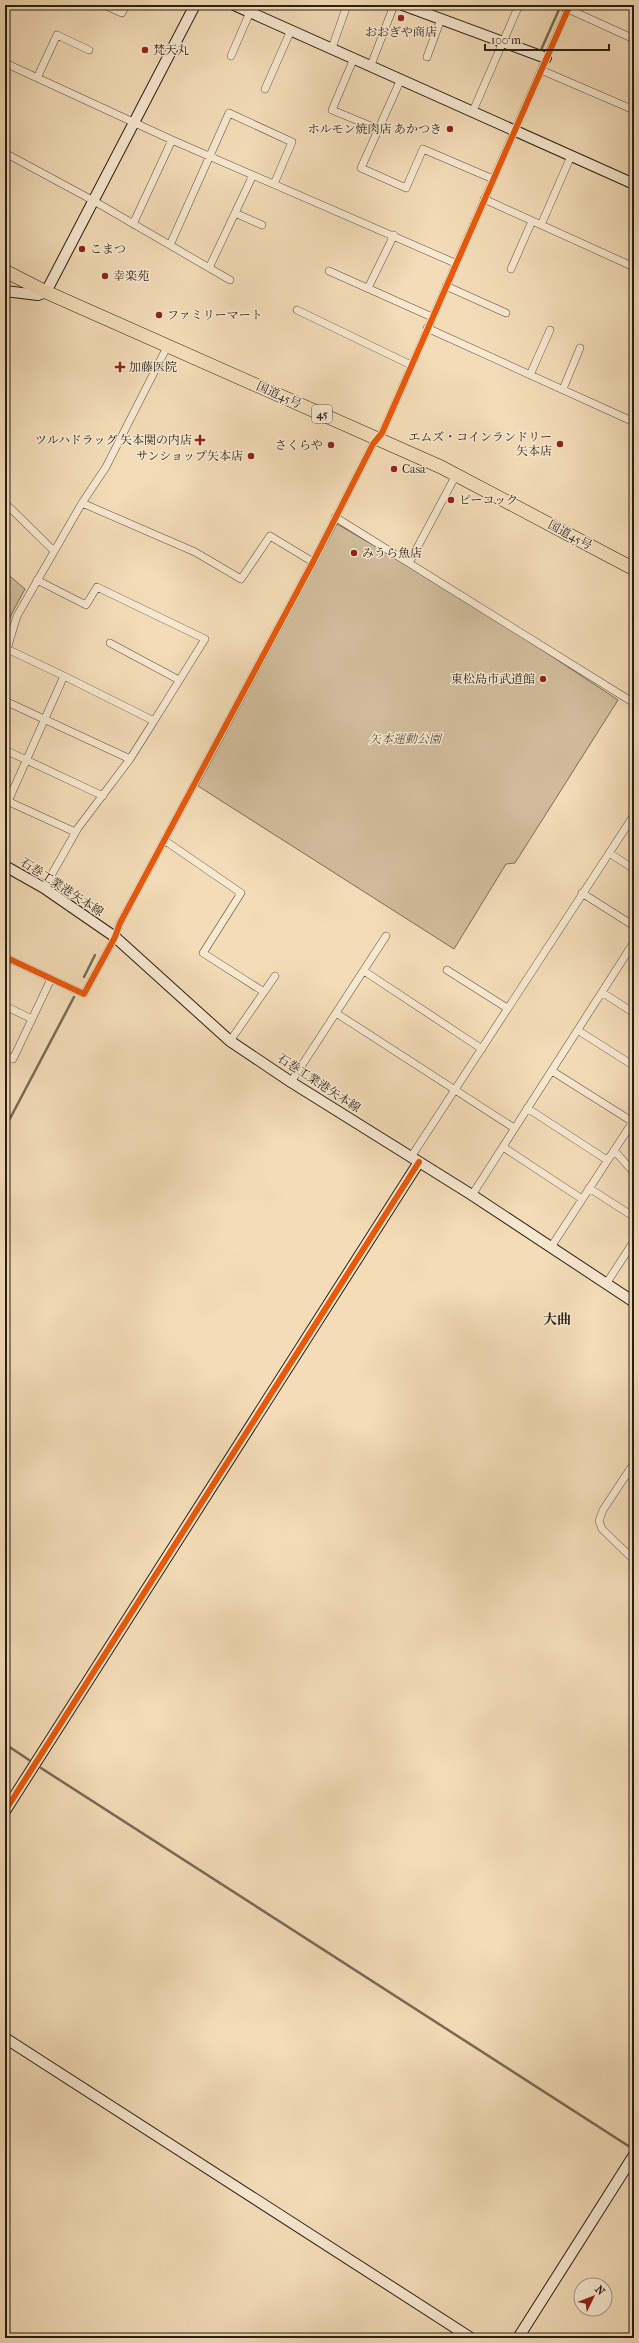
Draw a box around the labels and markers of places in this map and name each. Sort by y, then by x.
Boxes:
marker: おおぎや商店 [396,13,406,23]
place label: おおぎや商店 [365,25,437,39]
place label: 梵天丸 [153,43,189,57]
marker: 梵天丸 [140,45,150,55]
place label: ホルモン焼肉店 あかつき [307,122,442,136]
marker: ホルモン焼肉店 あかつき [445,124,455,134]
place label: こまつ [90,242,126,256]
marker: こまつ [77,244,87,254]
place label: 幸楽苑 [113,269,149,283]
marker: 幸楽苑 [100,271,110,281]
place label: ファミリーマート [167,308,263,322]
marker: ファミリーマート [154,310,164,320]
place label: 加藤医院 [129,360,177,374]
marker: 加藤医院 [114,361,126,373]
place label: エムズ・コインランドリー 矢本店 [408,430,552,458]
place label: ツルハドラッグ 矢本関の内店 [35,433,192,447]
marker: ツルハドラッグ 矢本関の内店 [195,435,205,445]
place label: さくらや [275,438,323,452]
marker: エムズ・コインランドリー 矢本店 [555,439,565,449]
marker: さくらや [326,440,336,450]
place label: サンショップ矢本店 [136,449,243,463]
marker: サンショップ矢本店 [246,451,256,461]
place label: Casa [402,462,426,476]
marker: Casa [389,464,399,474]
place label: ピーコック [459,493,518,507]
marker: ピーコック [446,495,456,505]
place label: みうら魚店 [362,546,422,560]
marker: みうら魚店 [349,548,359,558]
place label: 東松島市武道館 [451,672,535,686]
marker: 東松島市武道館 [538,674,548,684]

